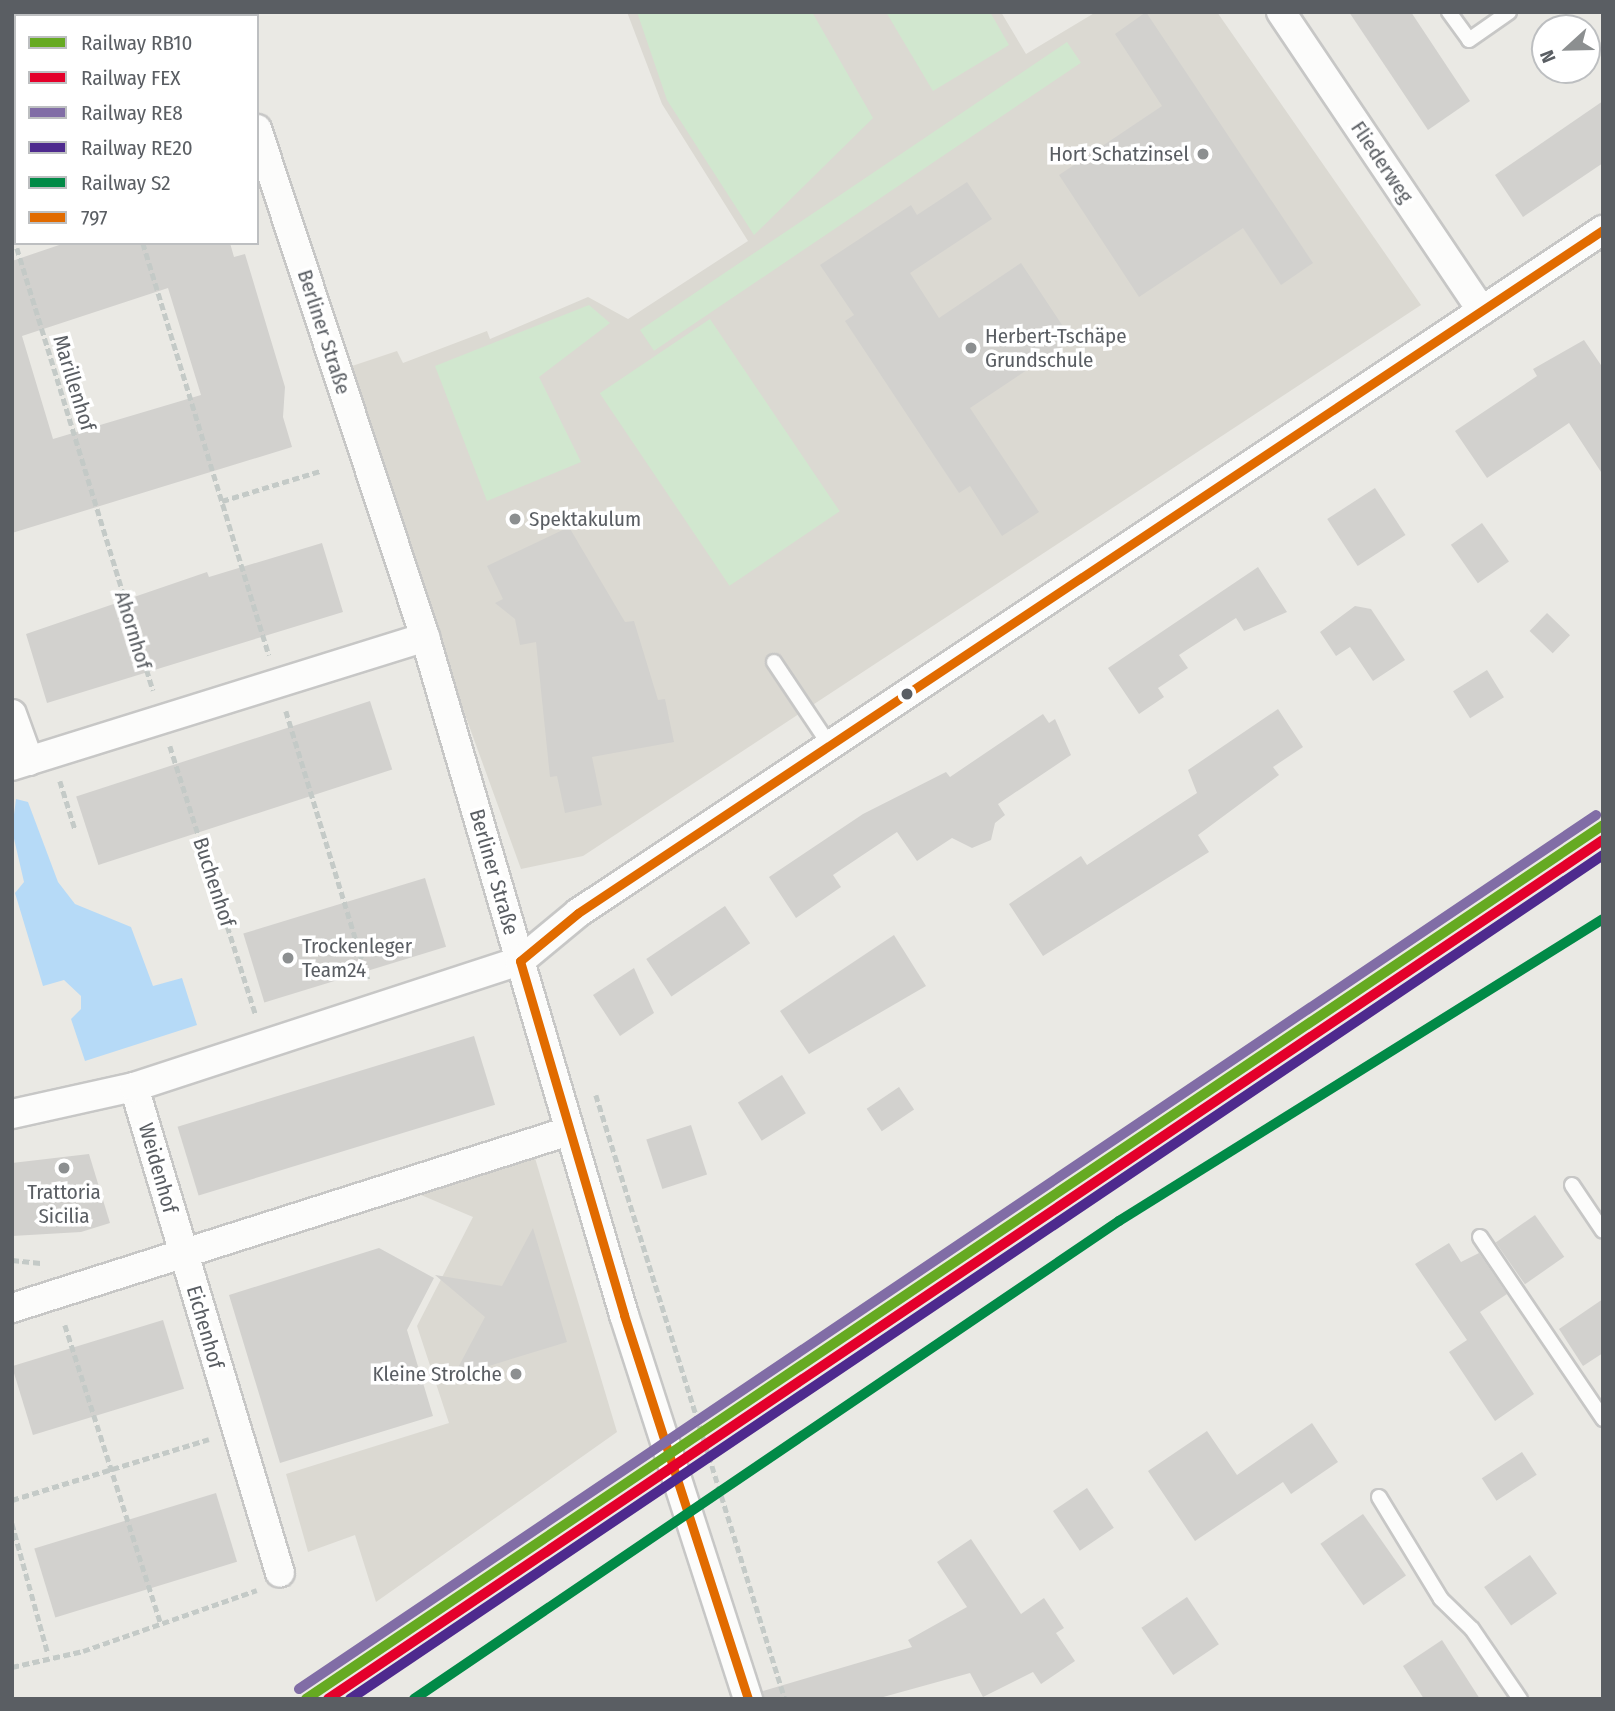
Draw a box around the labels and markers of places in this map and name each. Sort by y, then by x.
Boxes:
place label: Hort Schatzinsel [1049,141,1189,167]
marker: Hort Schatzinsel [1195,146,1211,162]
place label: Herbert-Tschäpe Grundschule [985,323,1127,373]
marker: Herbert-Tschäpe Grundschule [963,340,979,356]
place label: Spektakulum [529,506,641,532]
marker: Spektakulum [507,511,523,527]
unlabelled marker [900,687,914,701]
place label: Trockenleger Team24 [302,933,412,983]
marker: Trockenleger Team24 [280,950,296,966]
marker: Trattoria Sicilia [56,1160,72,1176]
place label: Trattoria Sicilia [27,1179,101,1229]
place label: Kleine Strolche [372,1361,502,1387]
marker: Kleine Strolche [508,1366,524,1382]

